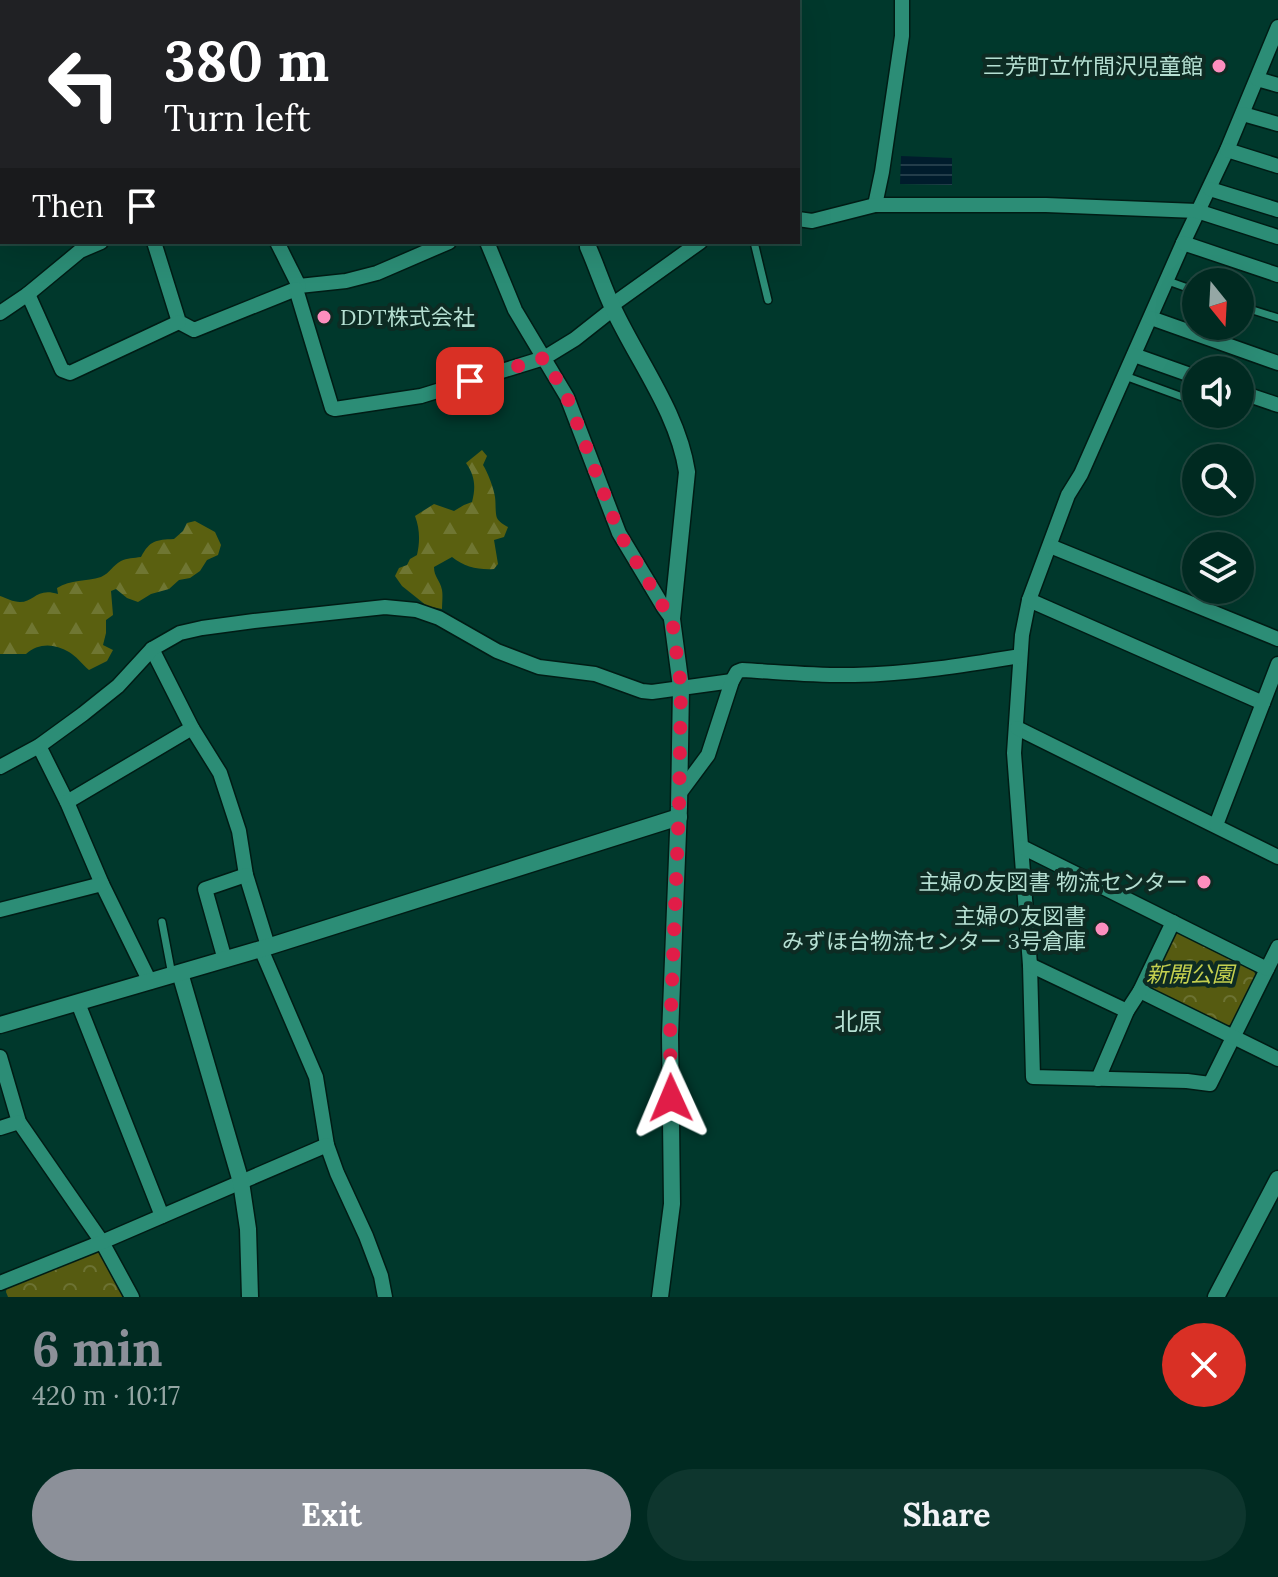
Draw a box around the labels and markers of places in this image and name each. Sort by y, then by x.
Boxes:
place label: 三芳町立竹間沢児童館 [983,52,1203,80]
marker: 三芳町立竹間沢児童館 [1210,57,1228,75]
place label: DDT株式会社 [340,303,475,331]
marker: DDT株式会社 [315,308,333,326]
pin [436,347,504,415]
place label: 主婦の友図書 物流センター [918,868,1188,896]
marker: 主婦の友図書 物流センター [1195,873,1213,891]
place label: 主婦の友図書 みずほ台物流センター 3号倉庫 [782,902,1086,955]
marker: 主婦の友図書 みずほ台物流センター 3号倉庫 [1093,920,1111,938]

